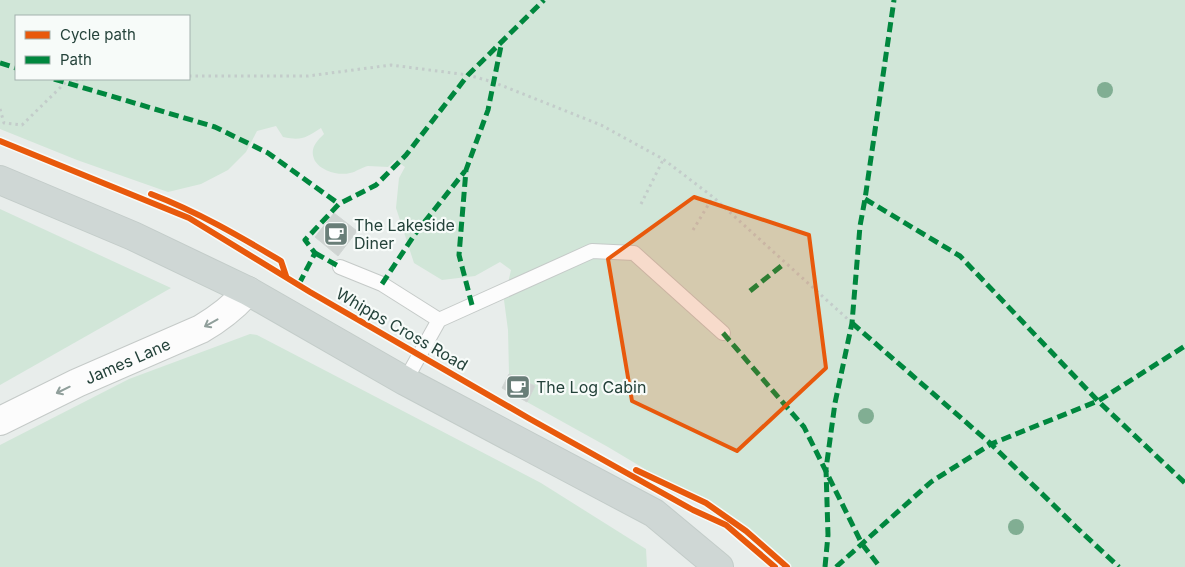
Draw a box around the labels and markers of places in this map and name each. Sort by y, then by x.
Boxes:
place label: The Lakeside Diner [354,215,455,253]
cafe icon: The Lakeside Diner [323,221,349,247]
cafe icon: The Log Cabin [505,374,531,400]
place label: The Log Cabin [536,377,646,397]

